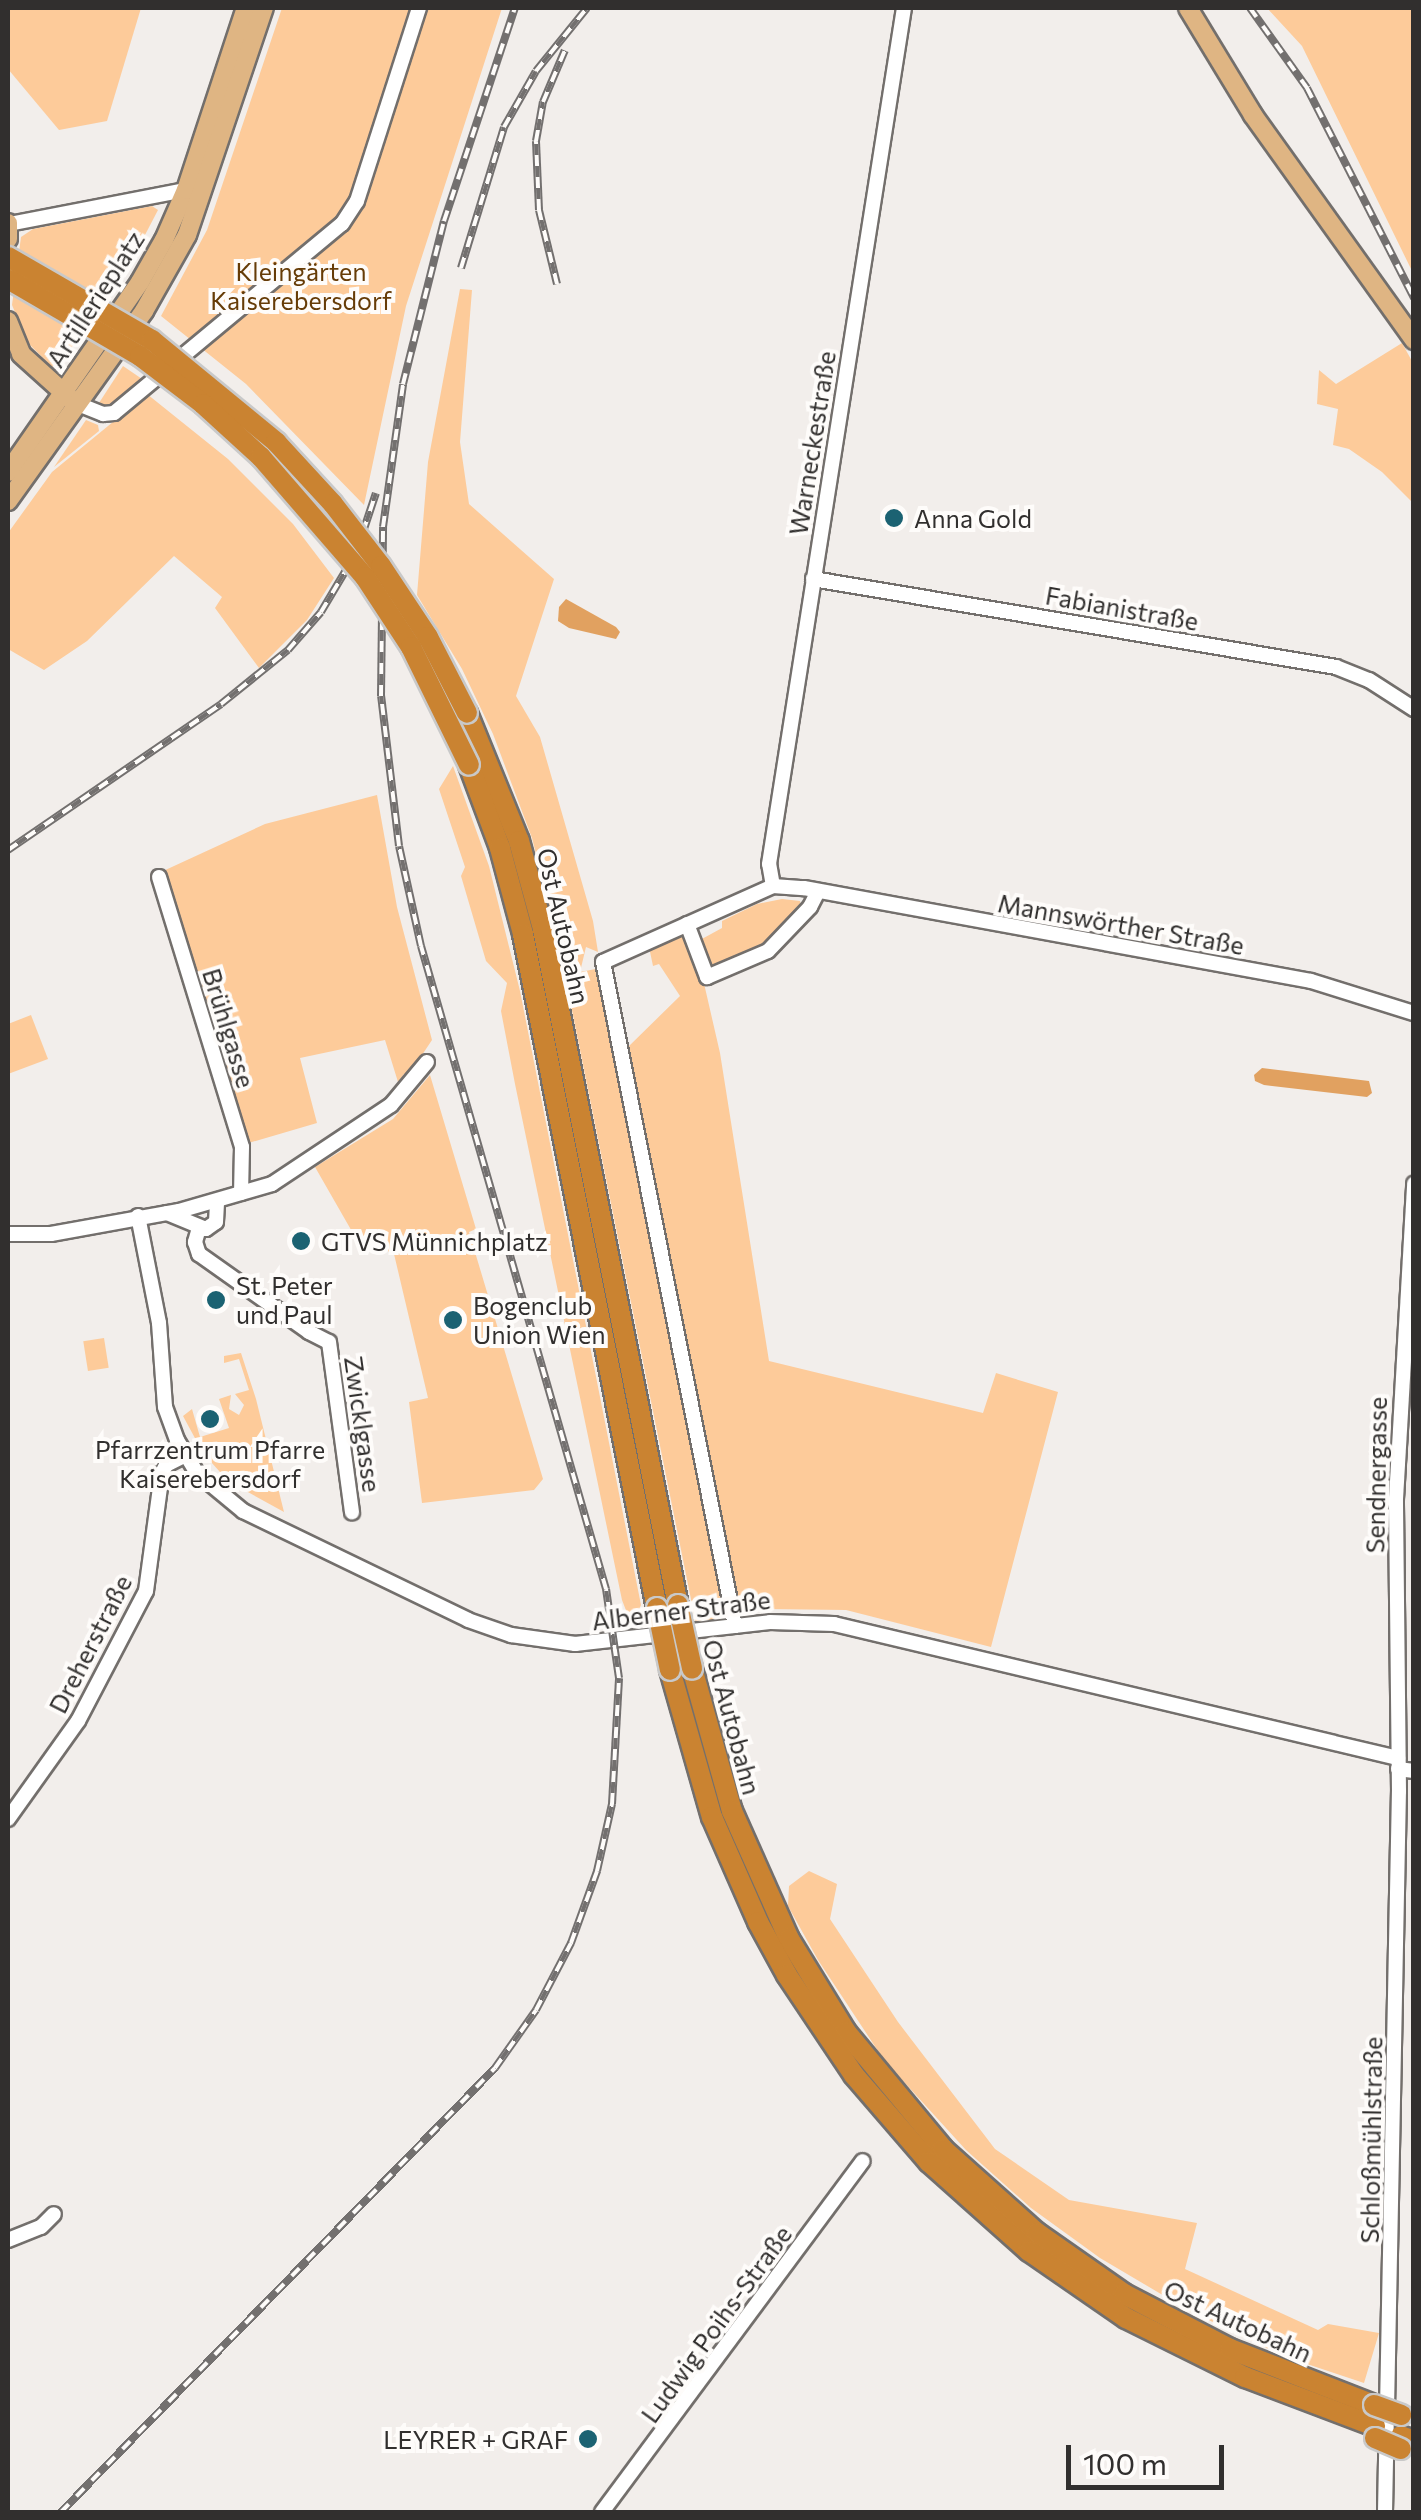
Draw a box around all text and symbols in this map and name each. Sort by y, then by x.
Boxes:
street label: Artillerieplatz [40,225,150,373]
park label: Kleingärten Kaiserebersdorf [210,257,392,316]
street label: Warneckestraße [783,349,841,537]
place label: Anna Gold [914,503,1032,533]
marker: Anna Gold [883,507,905,529]
street label: Fabianistraße [1043,580,1201,636]
street label: Ost Autobahn [531,845,597,1007]
street label: Mannswörther Straße [996,888,1246,960]
street label: Brühlgasse [197,965,261,1091]
place label: GTVS Münnichplatz [321,1226,548,1256]
marker: GTVS Münnichplatz [290,1230,312,1252]
place label: St. Peter und Paul [236,1271,333,1330]
marker: St. Peter und Paul [205,1289,227,1311]
place label: Bogenclub Union Wien [473,1291,605,1350]
marker: Bogenclub Union Wien [442,1309,464,1331]
street label: Zwicklgasse [339,1354,387,1494]
street label: Sendnergasse [1360,1397,1392,1553]
marker: Pfarrzentrum Pfarre Kaiserebersdorf [199,1408,221,1430]
place label: Pfarrzentrum Pfarre Kaiserebersdorf [95,1435,325,1494]
street label: Dreherstraße [42,1570,138,1718]
street label: Alberner Straße [590,1584,772,1636]
street label: Ost Autobahn [697,1636,767,1798]
street label: Schloßmühlstraße [1354,2036,1388,2244]
street label: Ludwig Poihs-Straße [634,2220,798,2428]
street label: Ost Autobahn [1159,2274,1317,2368]
place label: LEYRER + GRAF [383,2424,568,2454]
scale bar [1071,2425,1228,2487]
marker: LEYRER + GRAF [577,2428,599,2450]
text: 100 m [1083,2444,1167,2481]

